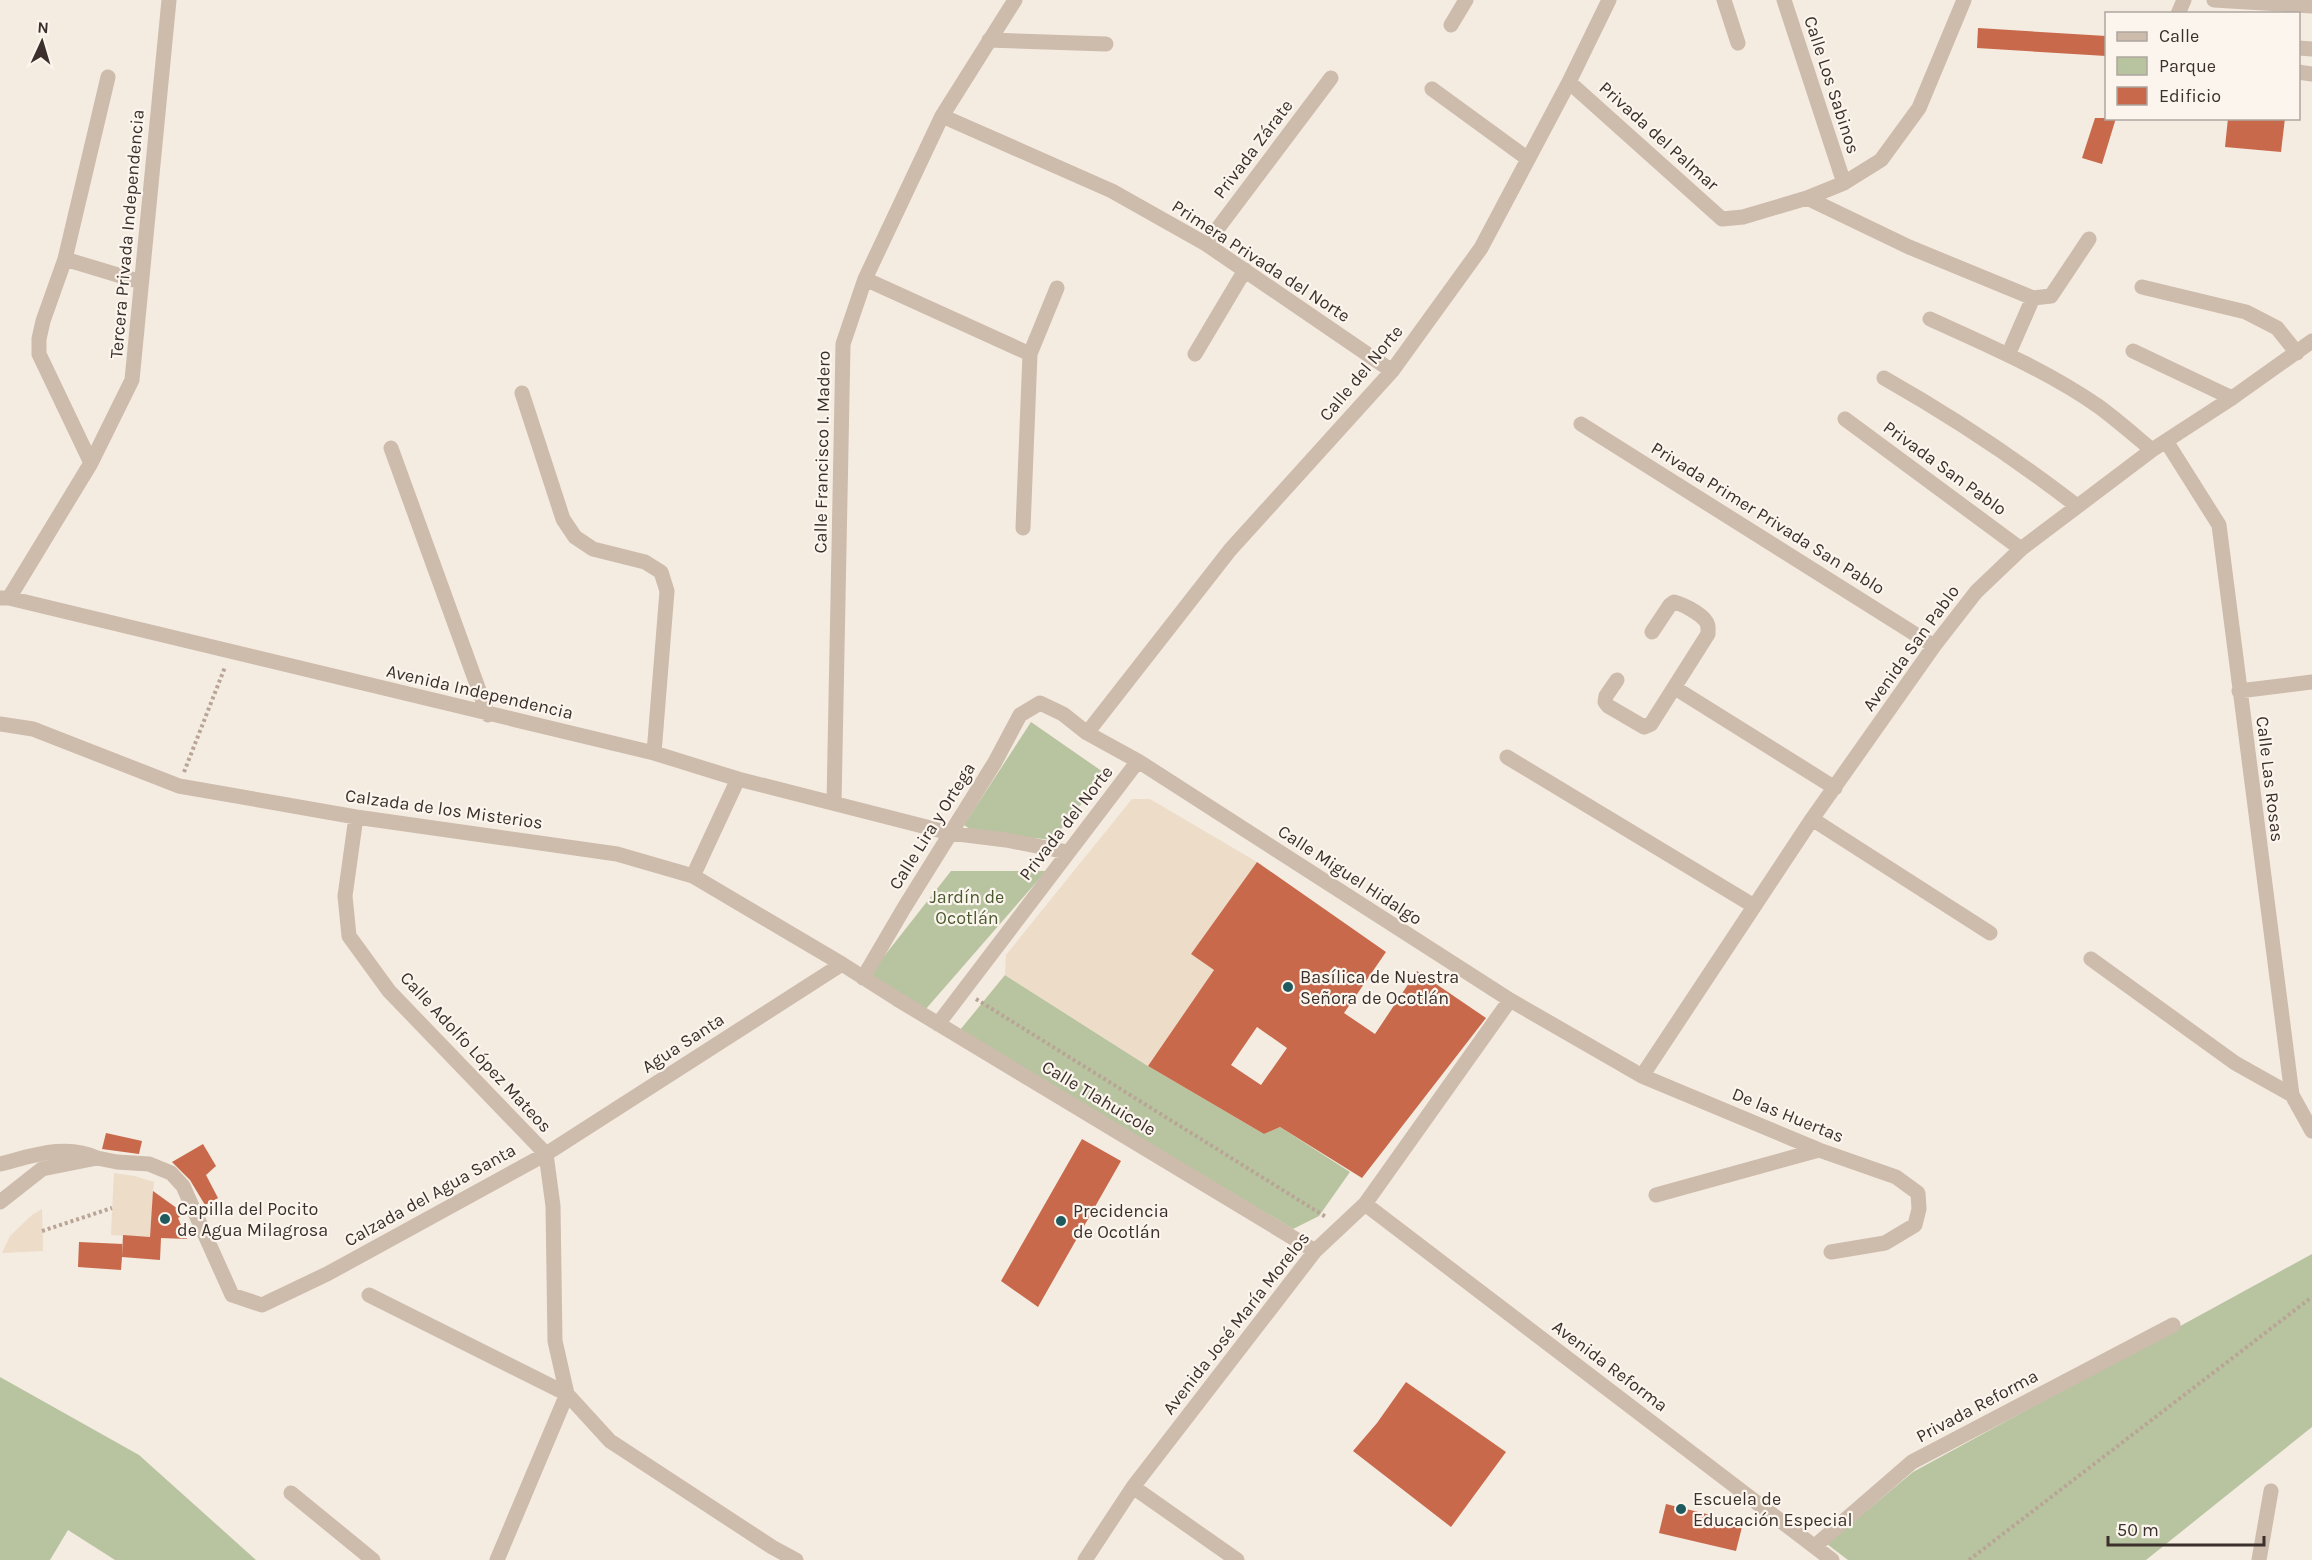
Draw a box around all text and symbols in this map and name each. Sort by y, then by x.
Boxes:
north arrow [12,12,72,72]
legend [2105,12,2300,120]
street label: Calle Los Sabinos [1799,13,1865,157]
text: N [37,18,49,37]
text: Calle [2159,25,2199,47]
text: Parque [2159,55,2216,77]
street label: Privada del Palmar [1595,77,1724,196]
text: Edificio [2159,85,2221,107]
street label: Privada Zárate [1209,95,1297,203]
street label: Tercera Privada Independencia [105,108,149,360]
street label: Primera Privada del Norte [1168,195,1354,327]
street label: Calle del Norte [1315,321,1407,425]
street label: Calle Francisco I. Madero [809,350,835,554]
street label: Privada San Pablo [1879,416,2011,520]
street label: Privada Primer Privada San Pablo [1647,437,1889,599]
street label: Avenida San Pablo [1858,581,1964,715]
street label: Avenida Independencia [384,660,576,724]
street label: Calle Las Rosas [2251,715,2289,843]
street label: Calle Lira y Ortega [884,758,980,894]
street label: Privada del Norte [1014,761,1118,885]
street label: Calzada de los Misterios [344,784,544,834]
street label: Calle Miguel Hidalgo [1274,820,1426,930]
park label: Jardín de Ocotlán [930,886,1004,929]
place label: Basílica de Nuestra Señora de Ocotlán [1300,966,1459,1009]
street label: Calle Adolfo López Mateos [396,967,556,1137]
marker: Basílica de Nuestra Señora de Ocotlán [1281,980,1295,994]
street label: Agua Santa [638,1008,728,1078]
street label: Calle Tlahuicole [1038,1055,1160,1141]
street label: De las Huertas [1729,1083,1847,1147]
street label: Calzada del Agua Santa [341,1139,519,1251]
place label: Capilla del Pocito de Agua Milagrosa [177,1198,328,1241]
place label: Precidencia de Ocotlán [1073,1200,1169,1243]
marker: Capilla del Pocito de Agua Milagrosa [158,1212,172,1226]
marker: Precidencia de Ocotlán [1054,1214,1068,1228]
street label: Avenida José María Morelos [1158,1227,1314,1419]
street label: Avenida Reforma [1548,1315,1672,1417]
street label: Privada Reforma [1912,1365,2042,1447]
place label: Escuela de Educación Especial [1693,1488,1852,1531]
marker: Escuela de Educación Especial [1674,1502,1688,1516]
scale bar [2108,1509,2264,1547]
text: 50 m [2117,1519,2159,1541]

